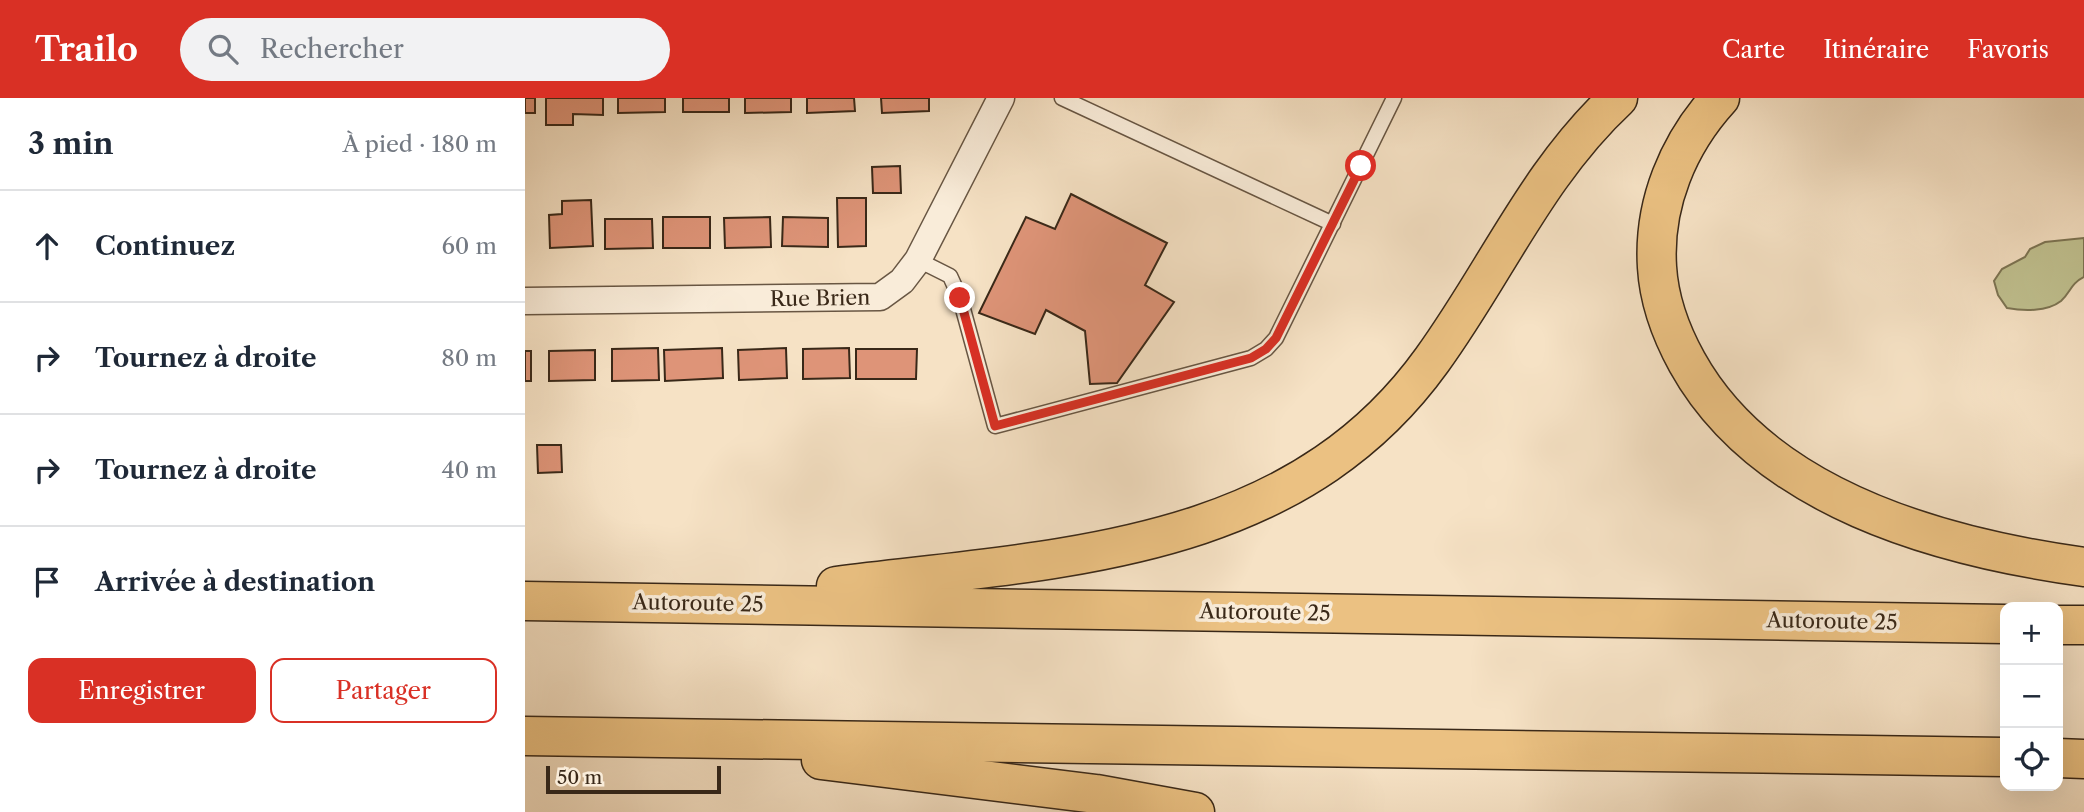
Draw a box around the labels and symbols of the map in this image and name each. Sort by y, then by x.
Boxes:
route start [1345,150,1376,181]
route end [944,282,975,313]
street label: Rue Brien [770,285,870,311]
street label: Autoroute 25 [631,589,764,617]
street label: Autoroute 25 [1198,598,1331,626]
street label: Autoroute 25 [1765,607,1898,635]
scale bar [546,763,721,795]

